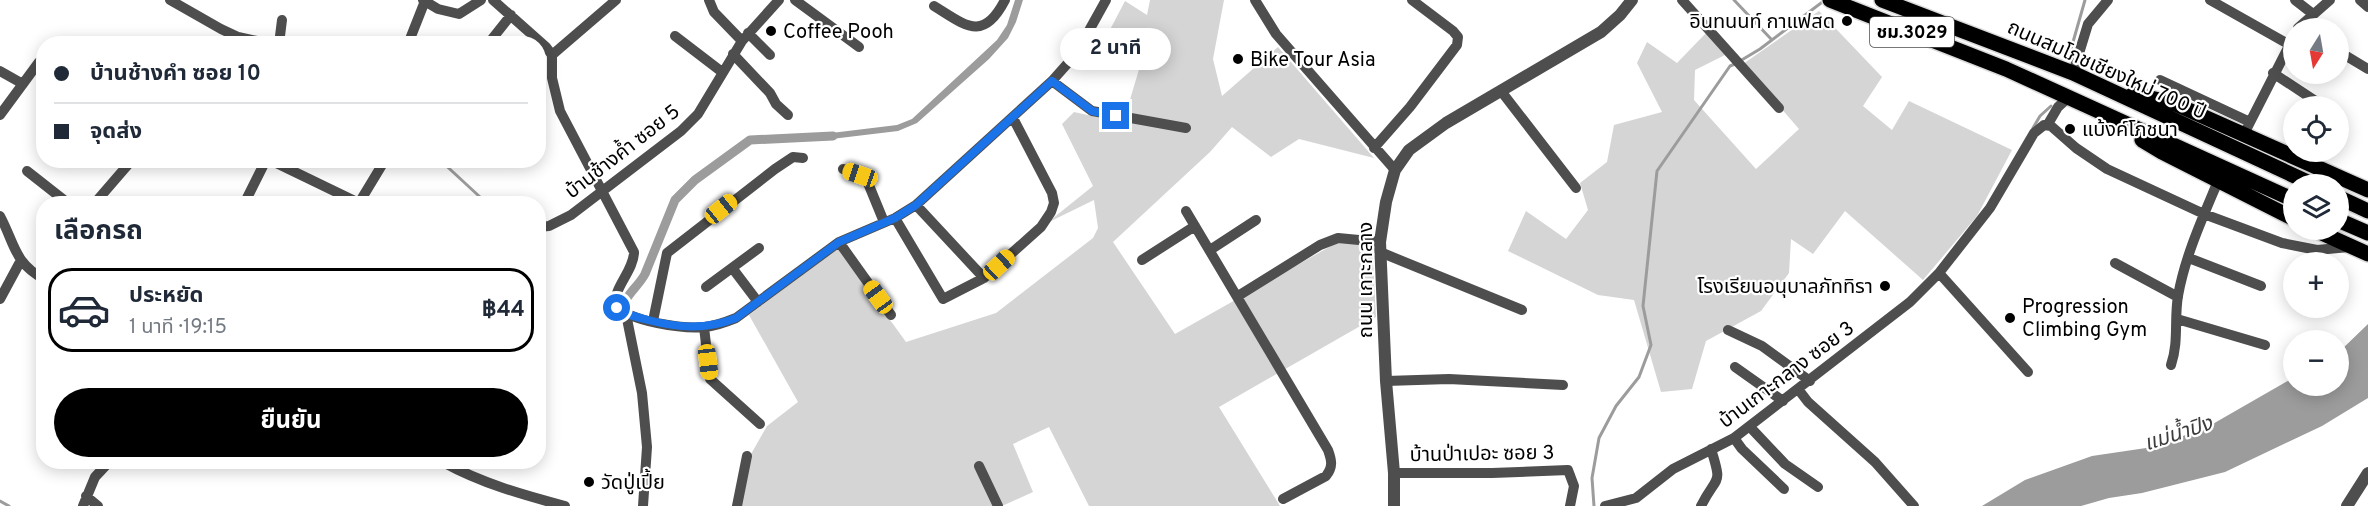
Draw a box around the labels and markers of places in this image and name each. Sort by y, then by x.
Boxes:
place label: อินทนนท์ กาแฟสด [1689,10,1835,36]
marker: อินทนนท์ กาแฟสด [1840,14,1854,28]
place label: Coffee Pooh [783,20,894,46]
marker: Coffee Pooh [764,24,778,38]
place label: Bike Tour Asia [1250,48,1375,74]
marker: Bike Tour Asia [1231,52,1245,66]
place label: แบ้งค์โภชนา [2082,118,2178,144]
marker: แบ้งค์โภชนา [2063,122,2077,136]
place label: โรงเรียนอนุบาลภัททิรา [1697,275,1873,301]
marker: โรงเรียนอนุบาลภัททิรา [1878,279,1892,293]
place label: Progression Climbing Gym [2022,295,2147,344]
marker: Progression Climbing Gym [2003,311,2017,325]
place label: วัดปู่เปี้ย [601,468,665,497]
marker: วัดปู่เปี้ย [582,475,596,489]

